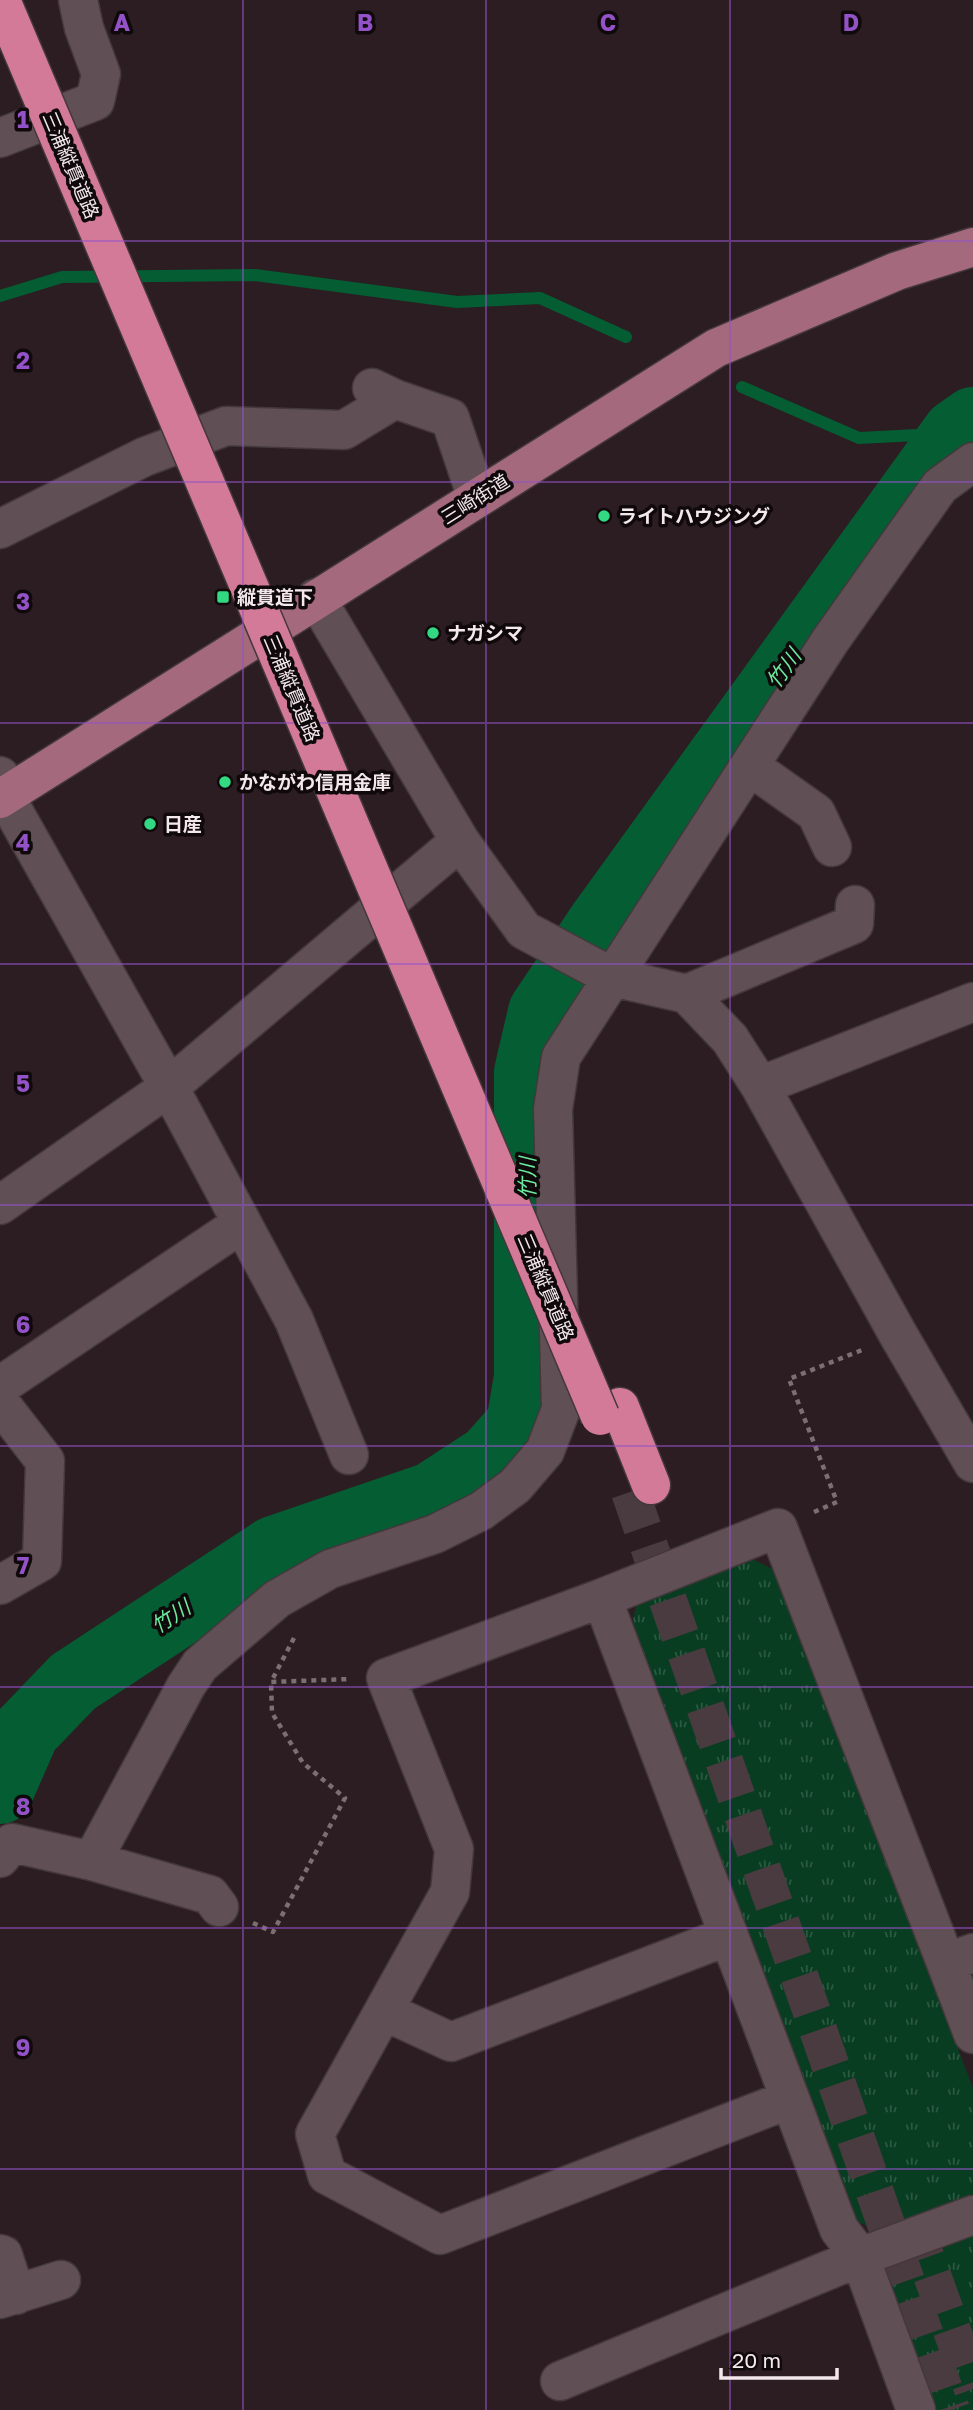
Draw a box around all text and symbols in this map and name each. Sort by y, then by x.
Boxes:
text: A [114,8,131,36]
text: B [357,8,373,36]
text: C [600,8,616,36]
text: D [843,8,859,36]
text: 1 [17,105,29,133]
street label: 三浦縦貫道路 [39,108,104,222]
text: 2 [16,346,30,374]
street label: 三崎街道 [436,469,513,528]
place label: ライトハウジング [618,504,770,527]
marker: ライトハウジング [596,508,612,524]
place label: 縦貫道下 [237,585,313,608]
text: 3 [16,587,30,615]
marker: 縦貫道下 [215,589,231,605]
place label: ナガシマ [447,621,523,644]
marker: ナガシマ [425,625,441,641]
street label: 三浦縦貫道路 [260,631,325,745]
water label: 竹川 [760,642,807,693]
place label: かながわ信用金庫 [239,770,391,793]
marker: かながわ信用金庫 [217,774,233,790]
place label: 日産 [164,812,202,835]
marker: 日産 [142,816,158,832]
text: 4 [16,828,30,856]
text: 5 [16,1069,30,1097]
water label: 竹川 [514,1155,540,1199]
street label: 三浦縦貫道路 [514,1230,579,1344]
text: 6 [16,1310,30,1338]
text: 7 [17,1551,29,1579]
water label: 竹川 [146,1593,197,1639]
text: 8 [16,1792,30,1820]
text: 9 [16,2033,30,2061]
scale bar [721,2336,836,2380]
text: 20 m [732,2347,781,2373]

